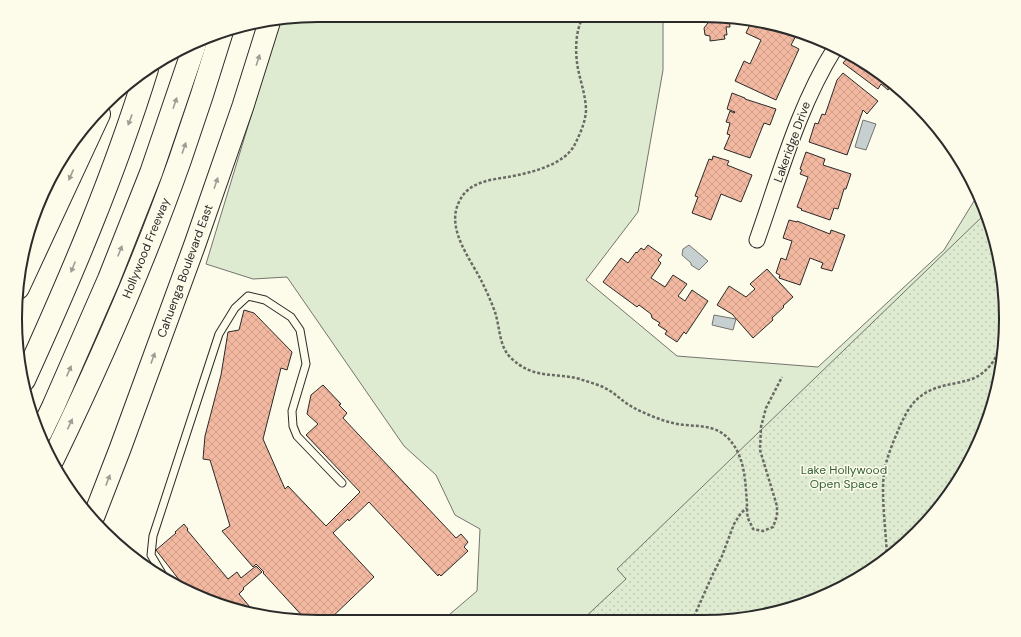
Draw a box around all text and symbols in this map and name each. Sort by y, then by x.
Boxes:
one-way arrow [255,54,261,66]
one-way arrow [172,97,178,109]
street label: Lakeridge Drive [770,99,814,185]
one-way arrow [127,114,133,126]
one-way arrow [181,142,187,154]
one-way arrow [68,169,74,181]
one-way arrow [214,177,220,189]
street label: Hollywood Freeway [119,195,174,301]
street label: Cahuenga Boulevard East [153,202,217,340]
one-way arrow [117,246,123,257]
one-way arrow [70,262,76,274]
one-way arrow [151,352,157,364]
one-way arrow [66,365,72,376]
one-way arrow [67,418,73,430]
park label: Lake Hollywood Open Space [801,462,887,492]
one-way arrow [105,474,111,486]

